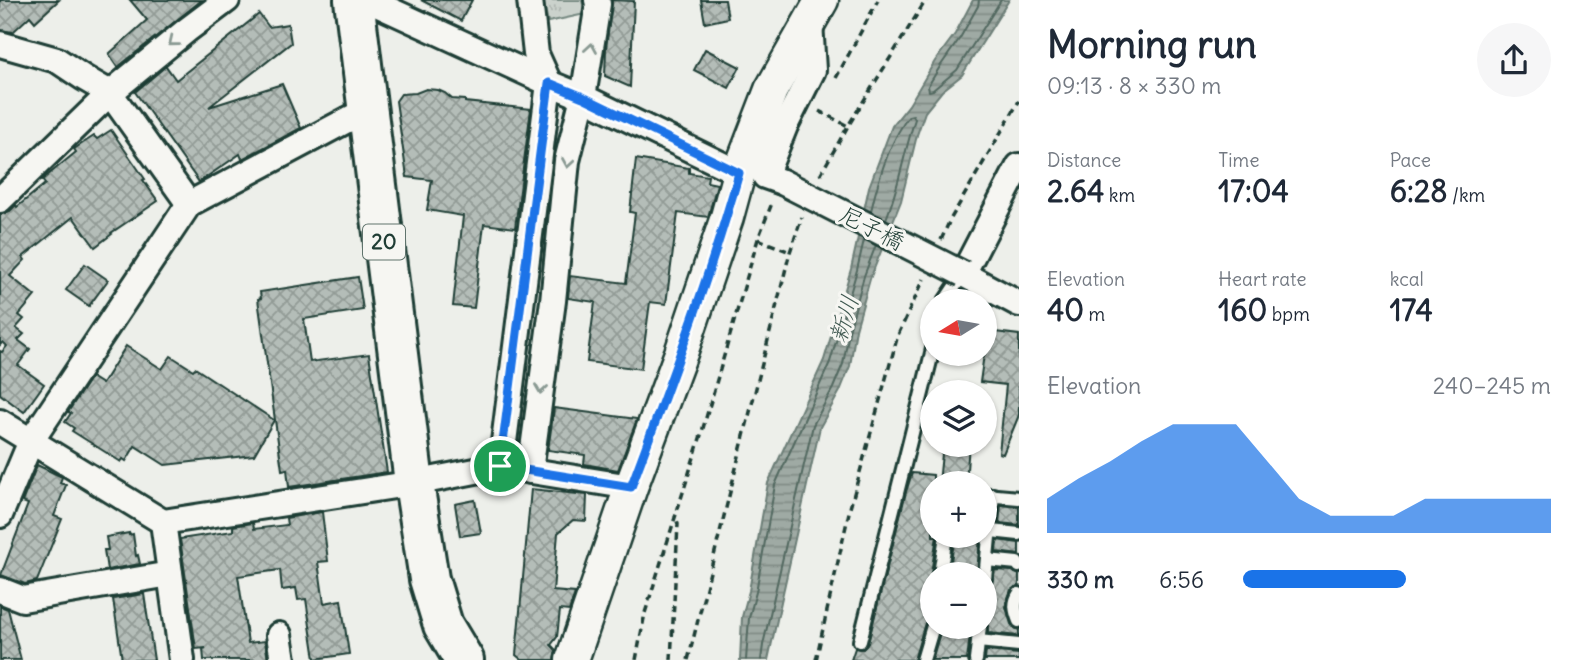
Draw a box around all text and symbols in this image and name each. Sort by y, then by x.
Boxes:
text: Morning run [1047,21,1257,68]
button: share [1477,23,1551,97]
one-way arrow [169,33,181,46]
one-way arrow [583,42,598,54]
text: 09:13 · 8 × 330 m [1047,71,1222,100]
text: Distance [1047,148,1121,172]
text: Time [1218,148,1259,172]
text: Pace [1390,148,1431,172]
one-way arrow [561,157,576,169]
text: 2.64 [1047,172,1104,210]
text: 17:04 [1218,172,1289,210]
text: 6:28 [1390,172,1447,210]
text: km [1104,183,1135,207]
text: /km [1447,183,1485,207]
street label: 尼子橋 [835,199,910,256]
road number: 20 [363,224,405,260]
text: Elevation [1047,267,1125,291]
text: Heart rate [1218,267,1306,291]
text: kcal [1390,267,1424,291]
north arrow [920,289,998,366]
map controls [920,289,997,639]
water label: 新川 [822,291,864,346]
text: 40 [1047,291,1084,329]
text: 160 [1218,291,1267,329]
text: 174 [1390,291,1433,329]
text: m [1084,302,1105,326]
text: bpm [1267,302,1310,326]
text: Elevation [1047,371,1141,400]
text: 240–245 m [1433,371,1551,400]
button: layers [920,380,997,457]
one-way arrow [534,383,549,395]
pin [470,436,530,496]
icon: arrive [481,447,519,485]
button: + [920,471,997,548]
button: − [920,562,997,639]
text: 330 m [1047,565,1114,594]
text: 6:56 [1159,565,1204,594]

